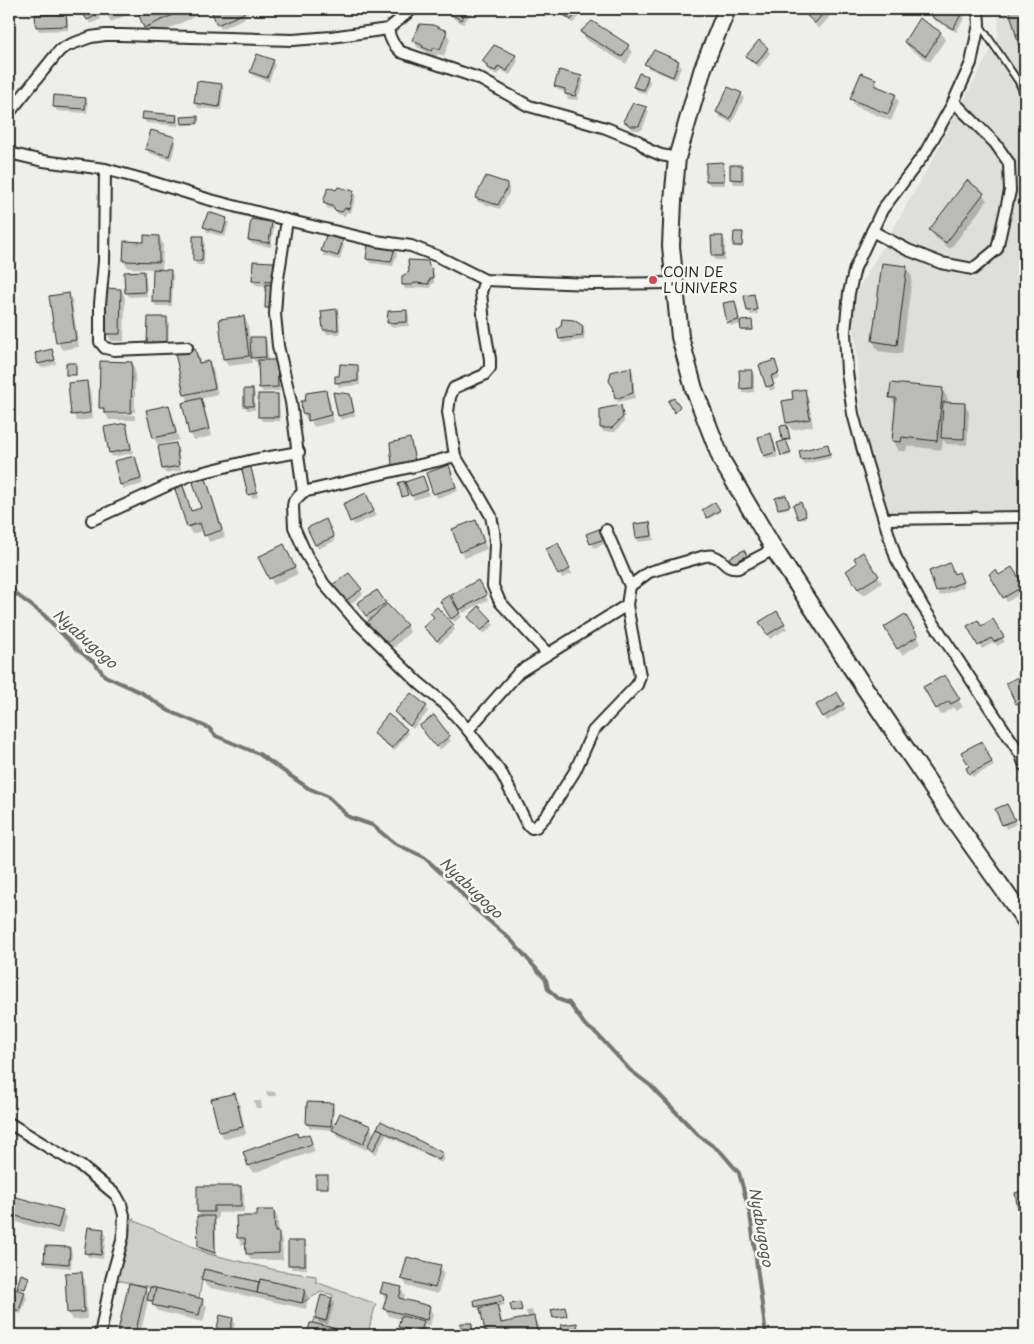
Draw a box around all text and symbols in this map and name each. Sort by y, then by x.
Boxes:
place label: COIN DE L'UNIVERS [663,261,738,298]
marker: COIN DE L'UNIVERS [647,274,659,286]
water label: Nyabugogo [49,603,125,674]
water label: Nyabugogo [435,851,510,924]
water label: Nyabugogo [744,1185,781,1270]

